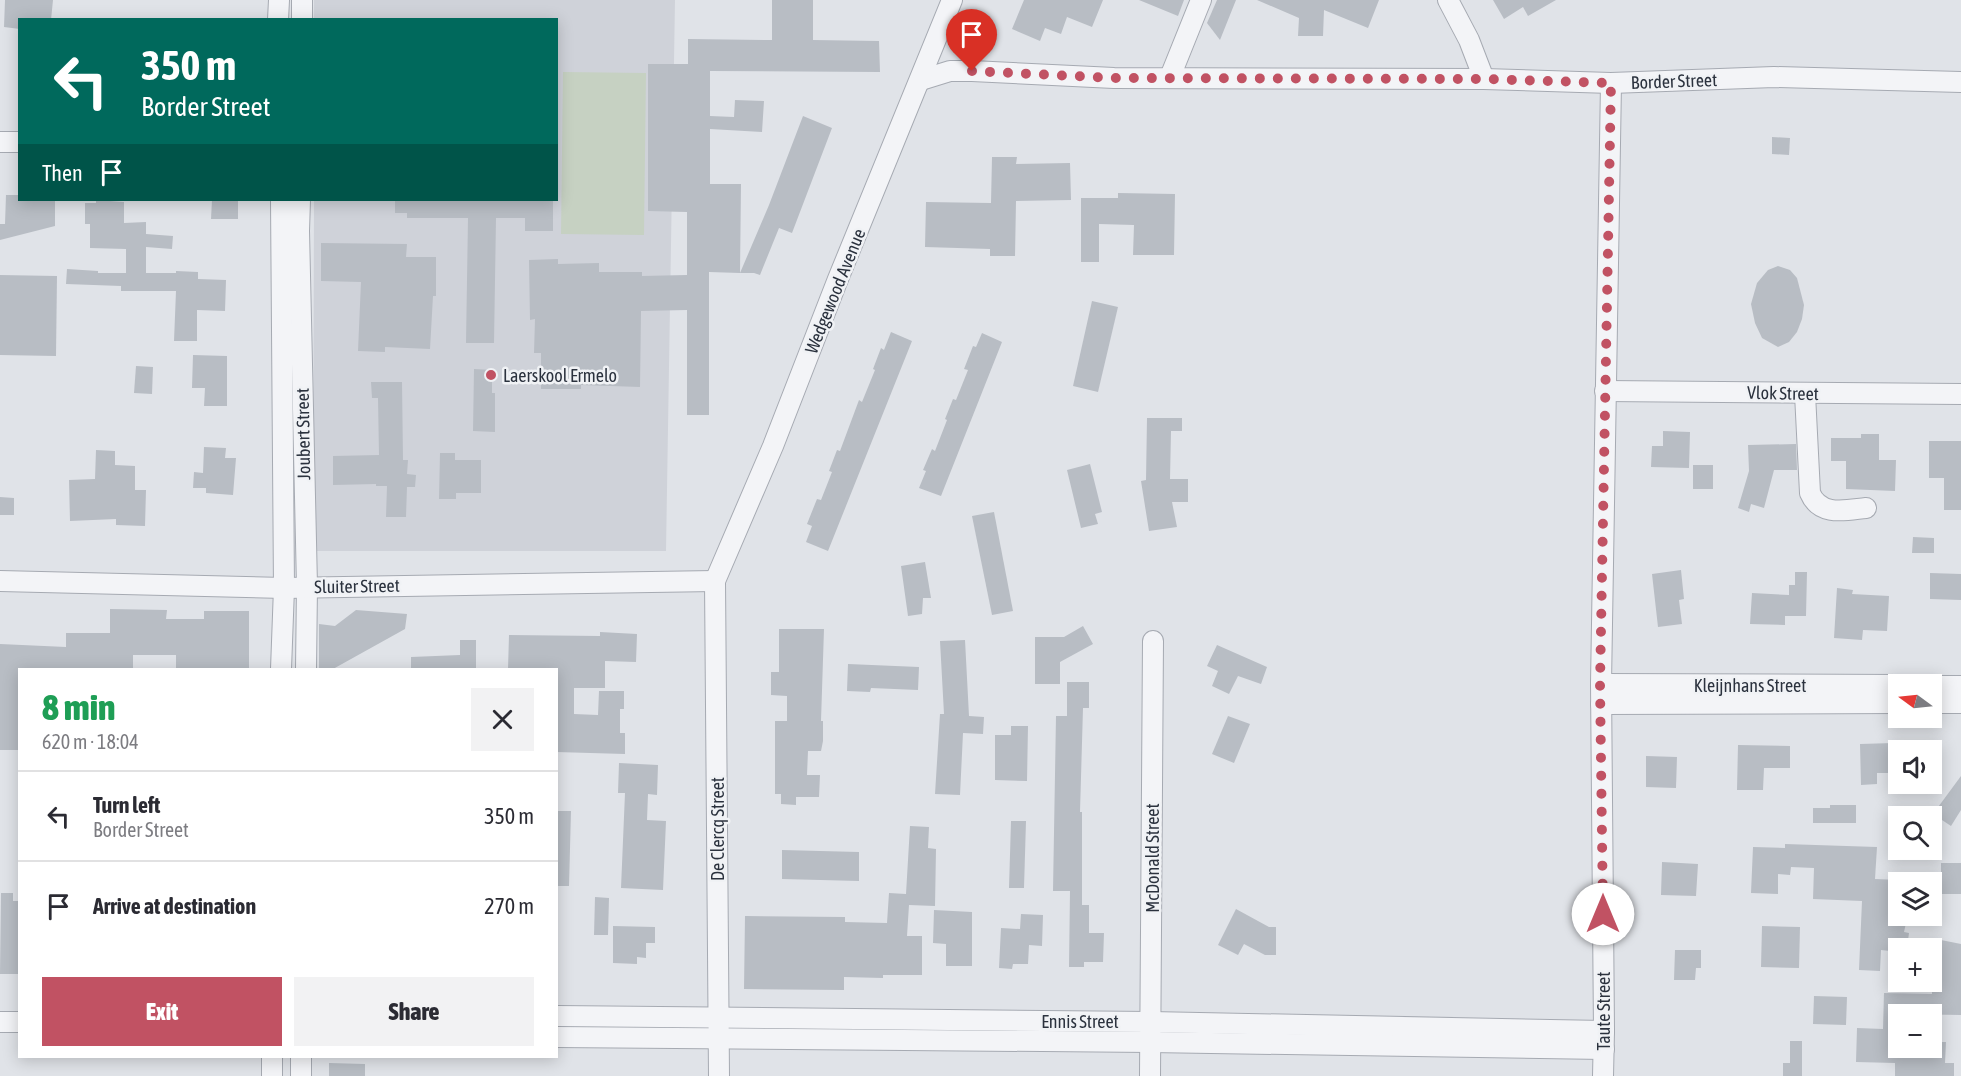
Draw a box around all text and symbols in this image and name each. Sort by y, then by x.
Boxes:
pin [946,9,997,71]
icon: arrive [955,18,988,51]
text: 350 m [141,41,236,89]
icon: left [42,42,120,120]
street label: Border Street [1631,69,1717,93]
text: Border Street [141,91,270,122]
icon: arrive [95,156,128,189]
text: Then [42,160,83,186]
street label: Wedgewood Avenue [800,225,870,357]
place label: Laerskool Ermelo [503,365,617,386]
marker: Laerskool Ermelo [484,368,498,382]
street label: Vlok Street [1747,382,1819,404]
street label: Joubert Street [292,388,314,480]
street label: Sluiter Street [314,575,400,597]
north arrow [1888,674,1942,728]
map controls [1888,674,1942,1058]
street label: Kleijnhans Street [1694,675,1806,696]
text: 8 min [42,686,116,728]
button: close [471,688,534,751]
text: 620 m · 18:04 [42,730,139,753]
button: sound [1888,740,1942,794]
street label: De Clercq Street [707,777,728,881]
text: Turn left [93,792,160,818]
icon: left [42,800,75,833]
text: 350 m [484,803,534,829]
street label: McDonald Street [1142,803,1163,913]
button: search [1888,806,1942,860]
text: Border Street [93,818,189,841]
button: layers [1888,872,1942,926]
position arrow [1571,882,1635,946]
icon: arrive [42,890,75,923]
text: Arrive at destination [93,893,256,919]
text: 270 m [484,893,534,919]
button: + [1888,938,1942,992]
street label: Taute Street [1593,972,1614,1050]
button: Exit [42,977,282,1046]
button: Share [294,977,534,1046]
button: − [1888,1004,1942,1058]
street label: Ennis Street [1041,1011,1119,1032]

